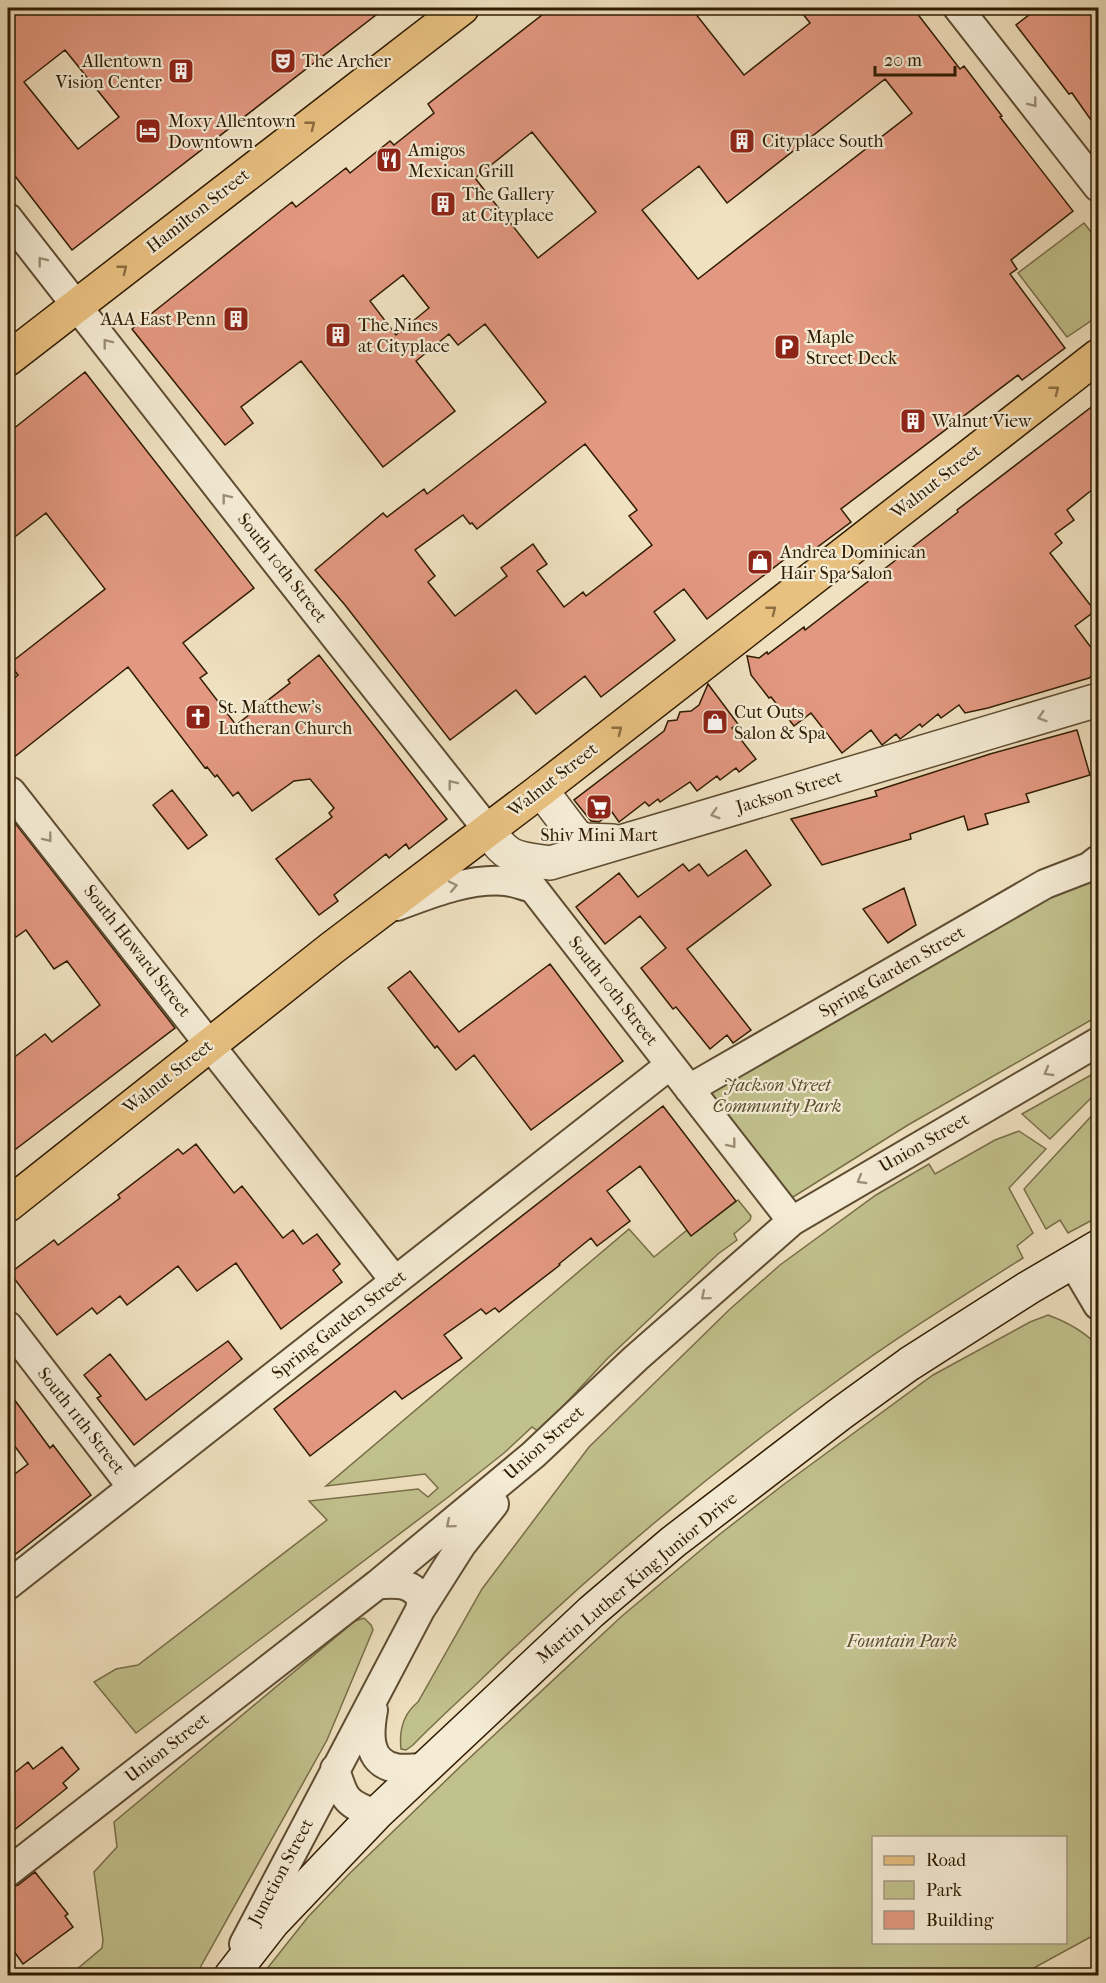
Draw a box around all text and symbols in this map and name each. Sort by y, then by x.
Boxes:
scale bar [875,39,954,77]
theatre icon: The Archer [268,46,298,76]
text: 20 m [884,50,922,71]
place label: Allentown Vision Center [55,51,163,93]
place label: The Archer [302,51,391,72]
building icon: Allentown Vision Center [166,56,196,86]
one-way arrow [1025,96,1036,107]
place label: Moxy Allentown Downtown [168,111,296,153]
hotel icon: Moxy Allentown Downtown [133,116,163,146]
one-way arrow [304,121,315,132]
building icon: Cityplace South [727,126,757,156]
place label: Cityplace South [762,131,884,152]
place label: Amigos Mexican Grill [407,140,514,182]
restaurant icon: Amigos Mexican Grill [374,145,404,175]
street label: Hamilton Street [142,164,254,258]
place label: The Gallery at Cityplace [462,184,556,226]
building icon: The Gallery at Cityplace [428,189,458,219]
one-way arrow [39,257,50,268]
one-way arrow [116,266,127,277]
building icon: AAA East Penn [221,304,251,334]
place label: AAA East Penn [100,309,217,330]
place label: The Nines at Cityplace [358,315,450,357]
building icon: The Nines at Cityplace [323,320,353,350]
place label: Maple Street Deck [806,327,898,369]
parking icon: Maple Street Deck [772,332,802,362]
one-way arrow [103,339,114,350]
one-way arrow [1048,387,1059,398]
building icon: Walnut View [898,406,928,436]
place label: Walnut View [931,411,1032,432]
street label: Walnut Street [886,440,985,524]
one-way arrow [223,493,234,504]
street label: South 10th Street [233,509,332,627]
place label: Andrea Dominican Hair Spa Salon [779,542,926,584]
shop icon: Andrea Dominican Hair Spa Salon [745,547,775,577]
one-way arrow [765,607,776,618]
place label: St. Matthew's Lutheran Church [218,697,352,739]
church icon: St. Matthew's Lutheran Church [183,702,213,732]
place label: Cut Outs Salon & Spa [734,702,826,744]
shop icon: Cut Outs Salon & Spa [700,707,730,737]
one-way arrow [1037,710,1048,722]
one-way arrow [611,726,622,737]
street label: Walnut Street [503,738,602,822]
street label: Jackson Street [732,766,845,819]
one-way arrow [448,780,459,791]
supermarket icon: Shiv Mini Mart [584,792,614,822]
one-way arrow [710,807,720,819]
place label: Shiv Mini Mart [540,825,658,846]
one-way arrow [40,831,51,842]
street label: South Howard Street [79,881,195,1022]
one-way arrow [448,881,458,894]
street label: Spring Garden Street [815,921,969,1022]
street label: South 10th Street [564,932,663,1050]
street label: Walnut Street [118,1035,217,1119]
one-way arrow [1044,1064,1054,1076]
park label: Jackson Street Community Park [713,1075,841,1117]
street label: Union Street [875,1109,973,1177]
one-way arrow [724,1137,735,1148]
one-way arrow [857,1173,867,1185]
street label: Spring Garden Street [268,1266,411,1384]
one-way arrow [701,1289,712,1300]
street label: South 11th Street [33,1363,129,1479]
street label: Union Street [500,1401,589,1484]
street label: Martin Luther King Junior Drive [532,1488,742,1668]
one-way arrow [446,1517,457,1528]
park label: Fountain Park [846,1631,957,1652]
street label: Union Street [121,1708,213,1787]
street label: Junction Street [243,1815,318,1931]
legend [872,1836,1067,1944]
text: Road [926,1850,966,1871]
text: Park [926,1880,963,1901]
text: Building [926,1910,994,1931]

